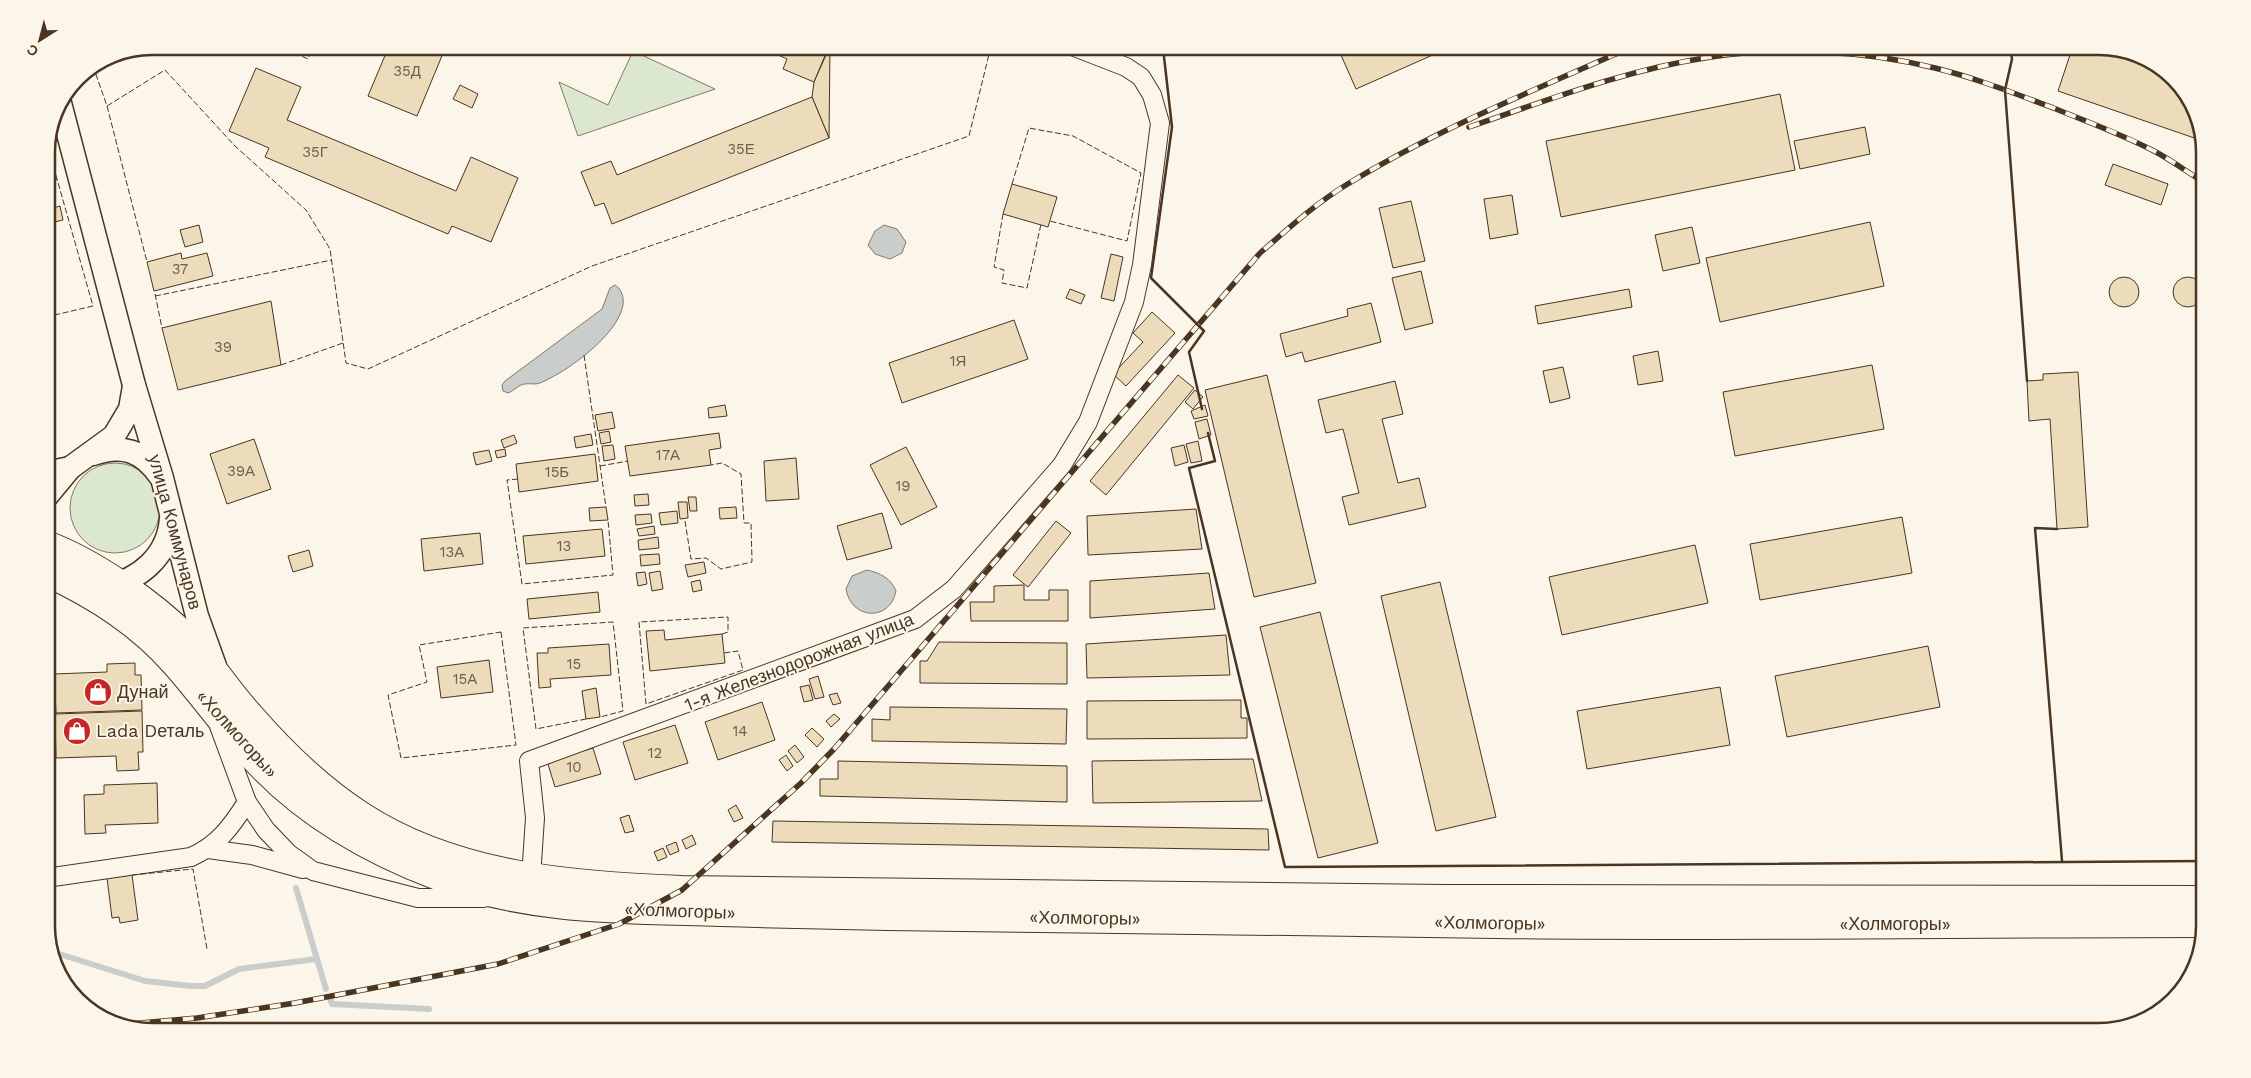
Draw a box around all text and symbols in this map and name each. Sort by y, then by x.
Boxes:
north arrow [15,15,65,65]
text: С [24,41,41,60]
house number: 35Д [393,62,421,80]
house number: 35Е [727,140,755,158]
house number: 35Г [302,143,328,161]
house number: 37 [172,260,188,278]
house number: 39 [214,338,232,356]
house number: 1Я [950,352,966,370]
house number: 17А [656,446,680,464]
street label: улица Коммунаров [145,452,206,612]
house number: 39А [227,462,255,480]
house number: 15Б [545,463,569,481]
house number: 19 [895,477,911,495]
house number: 13 [557,537,571,555]
house number: 13А [440,543,464,561]
street label: 1-я Железнодорожная улица [681,608,917,715]
house number: 15 [567,655,581,673]
house number: 15А [453,670,477,688]
shop icon: Дунай [83,677,113,707]
place label: Дунай [117,681,169,702]
street label: «Холмогоры» [192,685,282,782]
shop icon: Lada Dеталь [62,716,92,746]
place label: Lada Dеталь [96,720,204,741]
house number: 14 [732,722,748,740]
house number: 12 [648,744,662,762]
house number: 10 [566,758,582,776]
street label: «Холмогоры» [624,898,736,923]
street label: «Холмогоры» [1029,906,1141,929]
street label: «Холмогоры» [1434,911,1546,934]
street label: «Холмогоры» [1839,913,1951,934]

